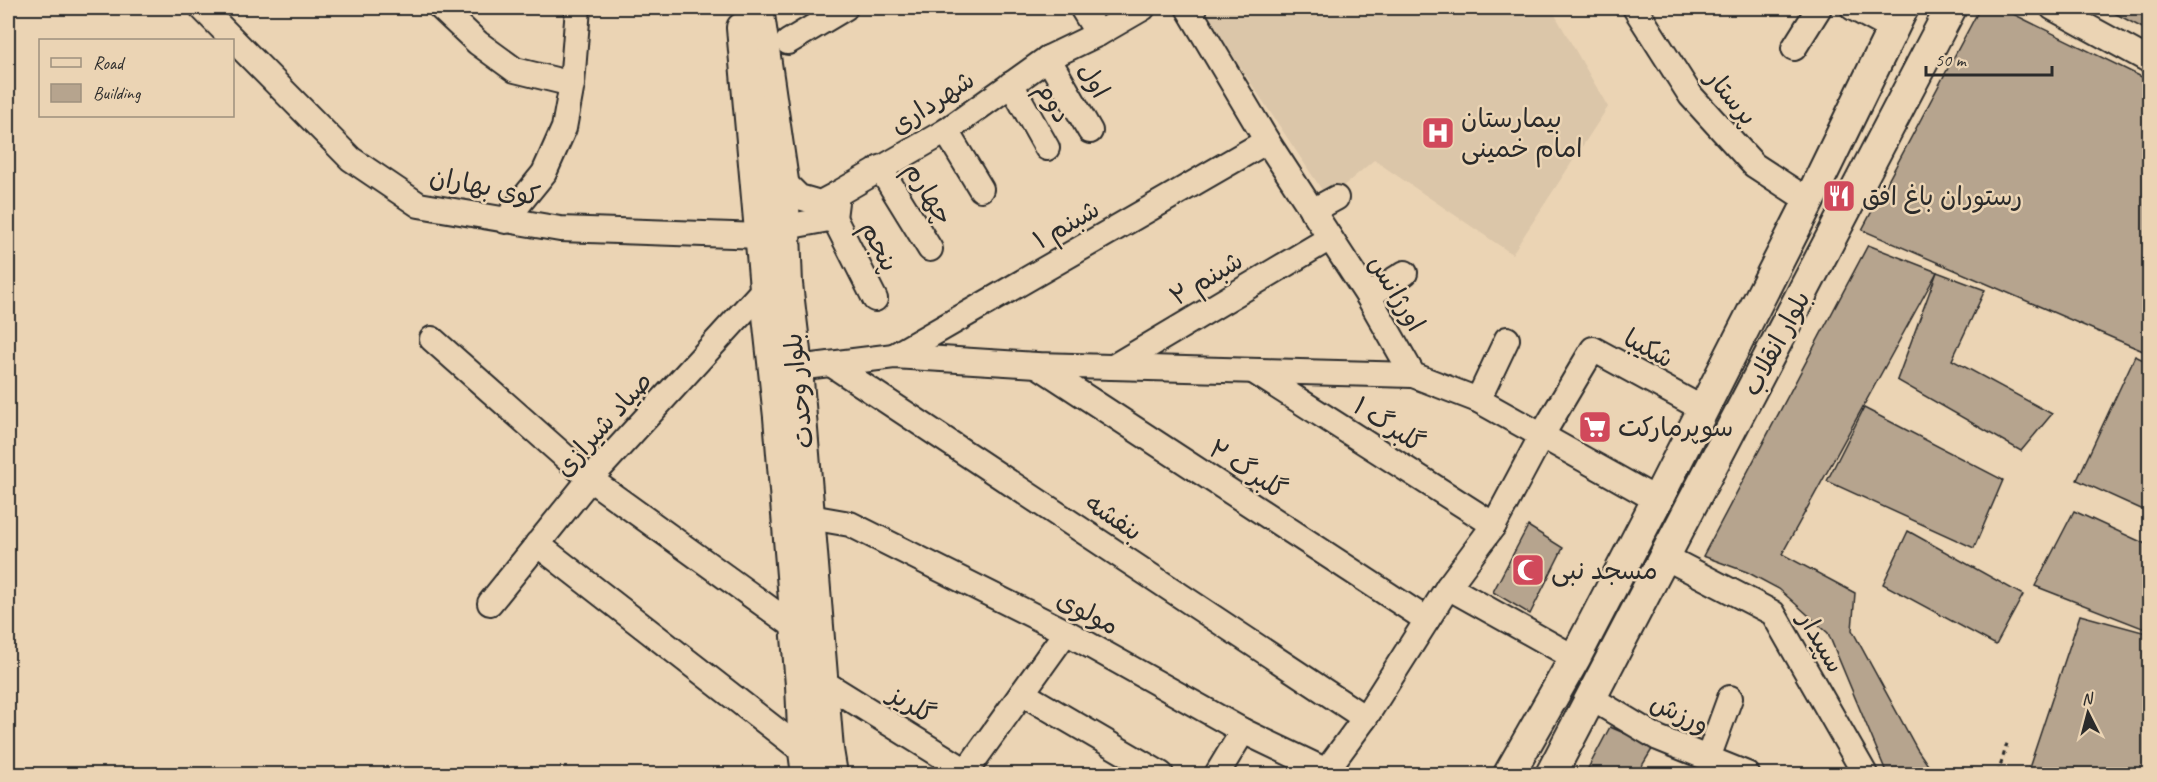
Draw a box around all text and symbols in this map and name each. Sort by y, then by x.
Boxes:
legend [39,39,234,117]
scale bar [1926,39,2052,77]
text: 50 m [1935,49,1968,71]
text: Road [93,52,126,74]
street label: اول [1070,56,1117,104]
street label: پرستار [1697,61,1765,132]
street label: شهرداری [884,63,981,142]
street label: دوم [1026,76,1078,130]
text: Building [93,82,142,104]
place label: بیمارستان امام خمینی [1461,102,1583,168]
hospital icon: بیمارستان امام خمینی [1420,115,1456,151]
street label: چهارم [894,155,961,233]
street label: کوی بهاران [427,160,543,213]
restaurant icon: رستوران باغ افق [1821,178,1857,214]
place label: رستوران باغ افق [1862,180,2022,214]
street label: شبنم ۱ [1027,192,1107,259]
street label: پنجم [850,215,906,278]
street label: شبنم ۲ [1164,244,1250,316]
street label: اورژانس [1361,249,1432,338]
street label: بلوار انقلاب [1735,285,1818,401]
street label: شکیبا [1618,321,1680,376]
street label: بلوار وحدت [776,331,821,450]
street label: صیاد شیرازی [547,365,659,484]
street label: گلبرگ ۱ [1347,389,1431,460]
supermarket icon: سوپرمارکت [1577,409,1613,445]
place label: سوپرمارکت [1618,411,1733,444]
street label: گلبرگ ۲ [1202,432,1293,507]
street label: بنفشه [1079,486,1149,548]
mosque icon: مسجد نبی [1510,552,1546,588]
place label: مسجد نبی [1551,554,1658,587]
street label: مولوی [1051,582,1125,642]
street label: سپیدار [1790,604,1852,679]
street label: گلریز [881,676,941,731]
north arrow [2058,683,2118,743]
street label: ورزش [1645,686,1714,741]
text: N [2081,688,2096,710]

